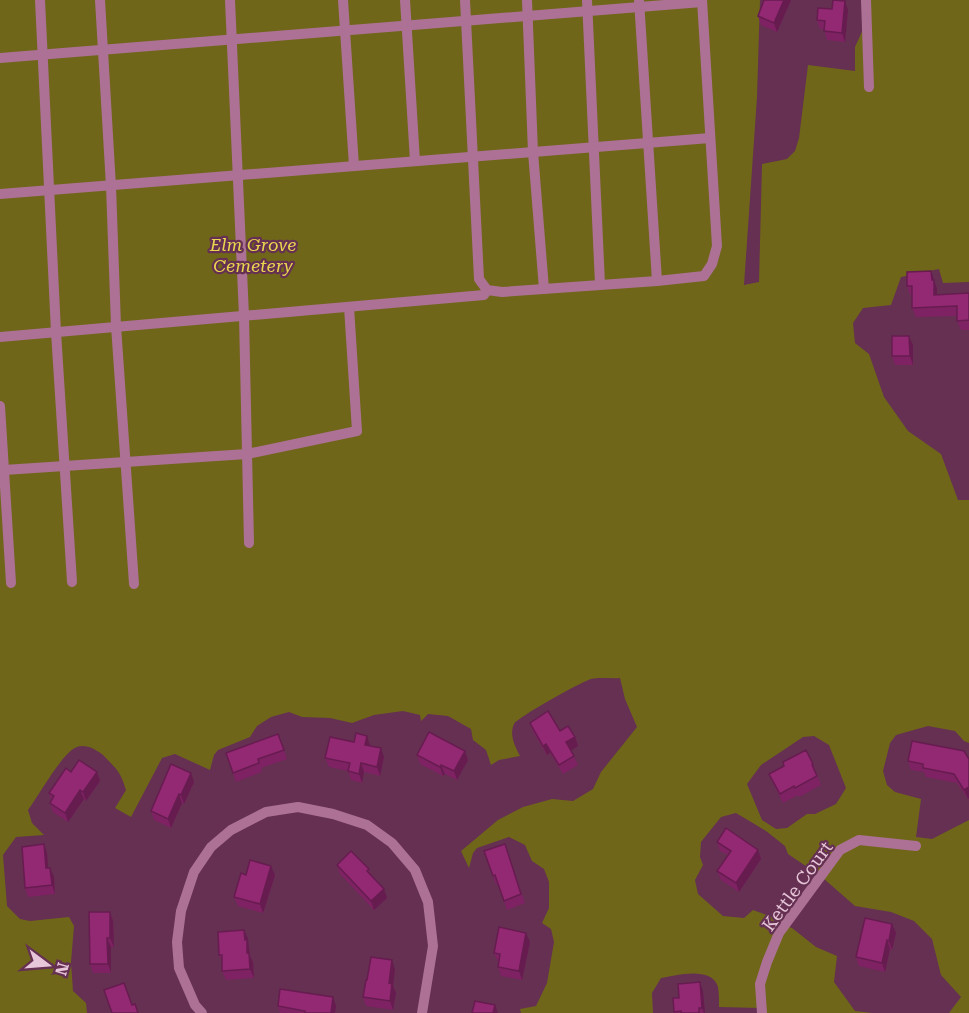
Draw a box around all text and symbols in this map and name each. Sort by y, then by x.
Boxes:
park label: Elm Grove Cemetery [209,234,296,276]
street label: Kettle Court [757,837,837,935]
north arrow [18,935,78,995]
text: N [51,960,73,978]

